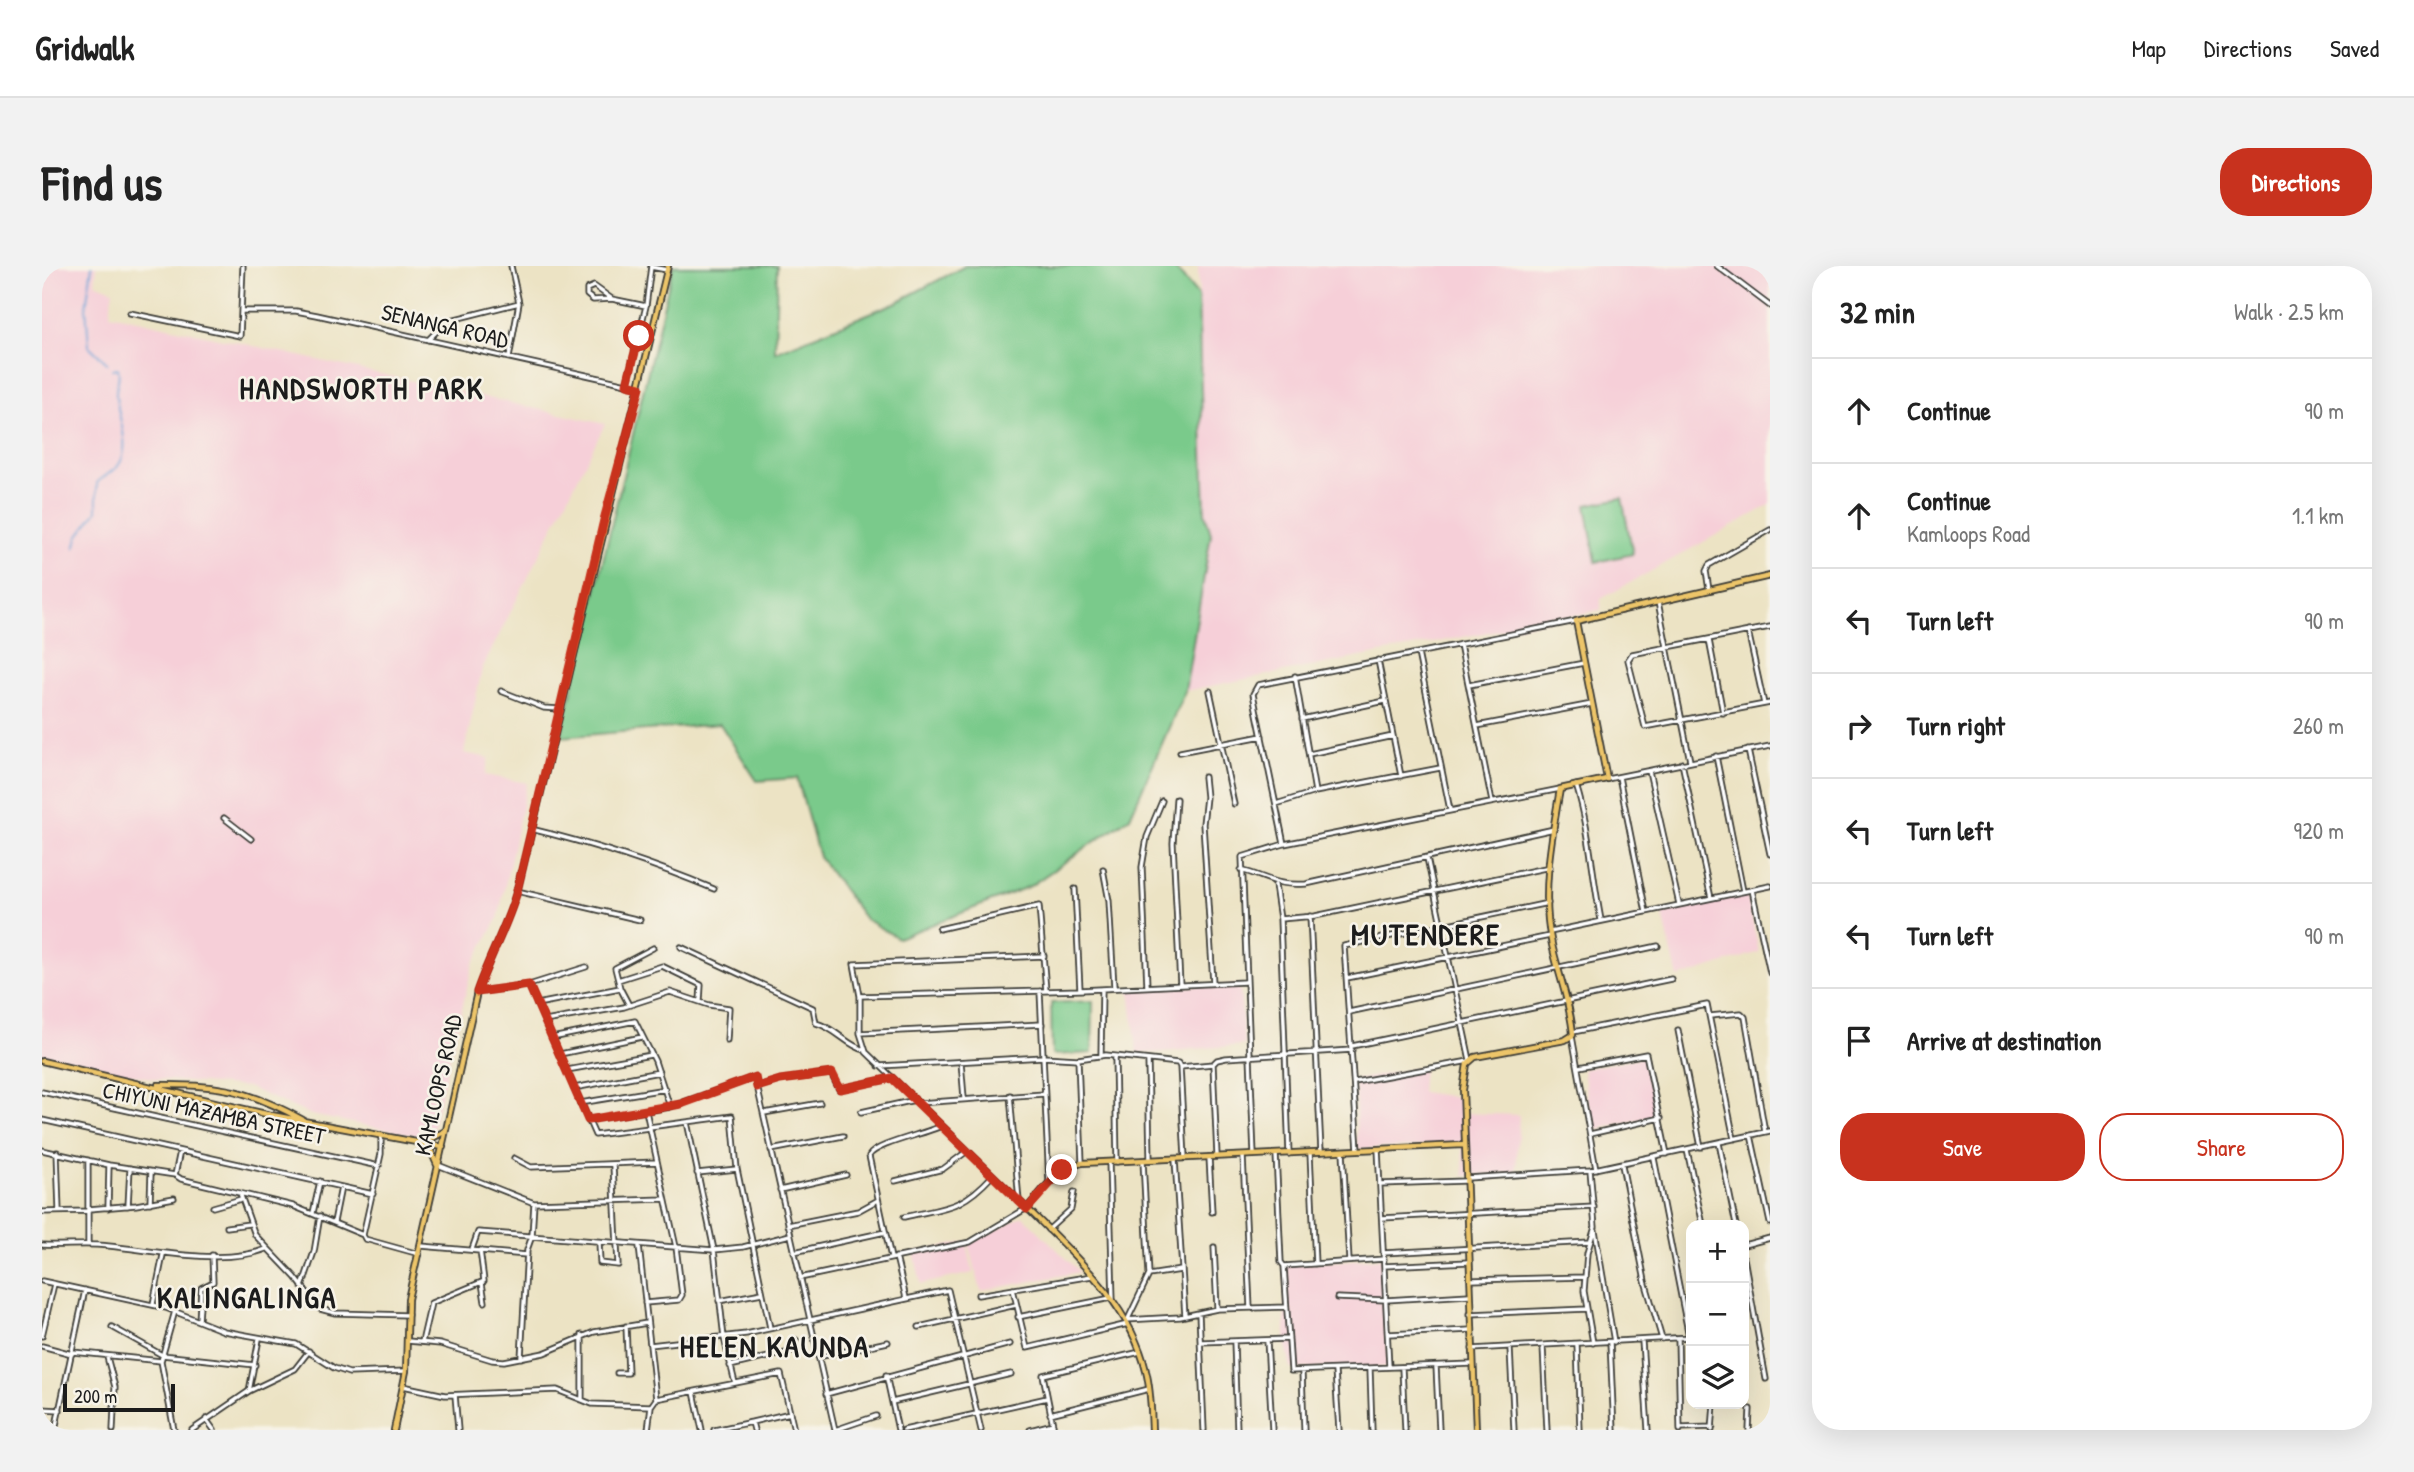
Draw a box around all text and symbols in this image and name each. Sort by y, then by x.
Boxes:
text: Gridwalk [35,26,135,70]
text: Map [2132,32,2166,64]
text: Directions [2204,32,2292,64]
text: Saved [2330,32,2379,64]
button: Directions [2220,148,2372,216]
text: Find us [42,149,162,215]
text: 32 min [1840,292,1915,332]
street label: SENANGA ROAD [379,296,512,355]
text: Walk · 2.5 km [2234,296,2344,327]
route start [623,320,654,351]
district label: HANDSWORTH PARK [240,368,484,408]
icon: ahead [1840,392,1878,430]
text: Continue [1907,393,1991,428]
text: 90 m [2304,395,2344,426]
text: Continue [1907,483,1991,518]
icon: ahead [1840,497,1878,535]
text: 1.1 km [2292,500,2344,531]
text: Kamloops Road [1907,518,2030,549]
icon: left [1840,602,1878,640]
text: Turn left [1907,603,1993,638]
text: 90 m [2304,605,2344,636]
icon: right [1840,707,1878,745]
text: Turn right [1907,708,2005,743]
text: 260 m [2293,710,2344,741]
icon: left [1840,812,1878,850]
text: Turn left [1907,813,1993,848]
text: 920 m [2294,815,2344,846]
district label: MUTENDERE [1351,914,1501,954]
icon: left [1840,917,1878,955]
text: Turn left [1907,918,1993,953]
text: 90 m [2304,920,2344,951]
street label: KAMLOOPS ROAD [406,1011,469,1158]
icon: arrive [1840,1022,1878,1060]
text: Arrive at destination [1907,1023,2102,1058]
street label: CHIYUNI MAZAMBA STREET [100,1074,329,1151]
button: Save [1840,1113,2085,1181]
button: Share [2099,1113,2344,1181]
route end [1046,1154,1077,1185]
map controls [1686,1220,1749,1409]
button: + [1686,1220,1749,1283]
district label: KALINGALINGA [157,1277,337,1317]
button: − [1686,1283,1749,1346]
district label: HELEN KAUNDA [680,1326,870,1366]
button: layers [1686,1346,1749,1409]
scale bar [63,1381,175,1413]
text: 200 m [74,1383,117,1409]

